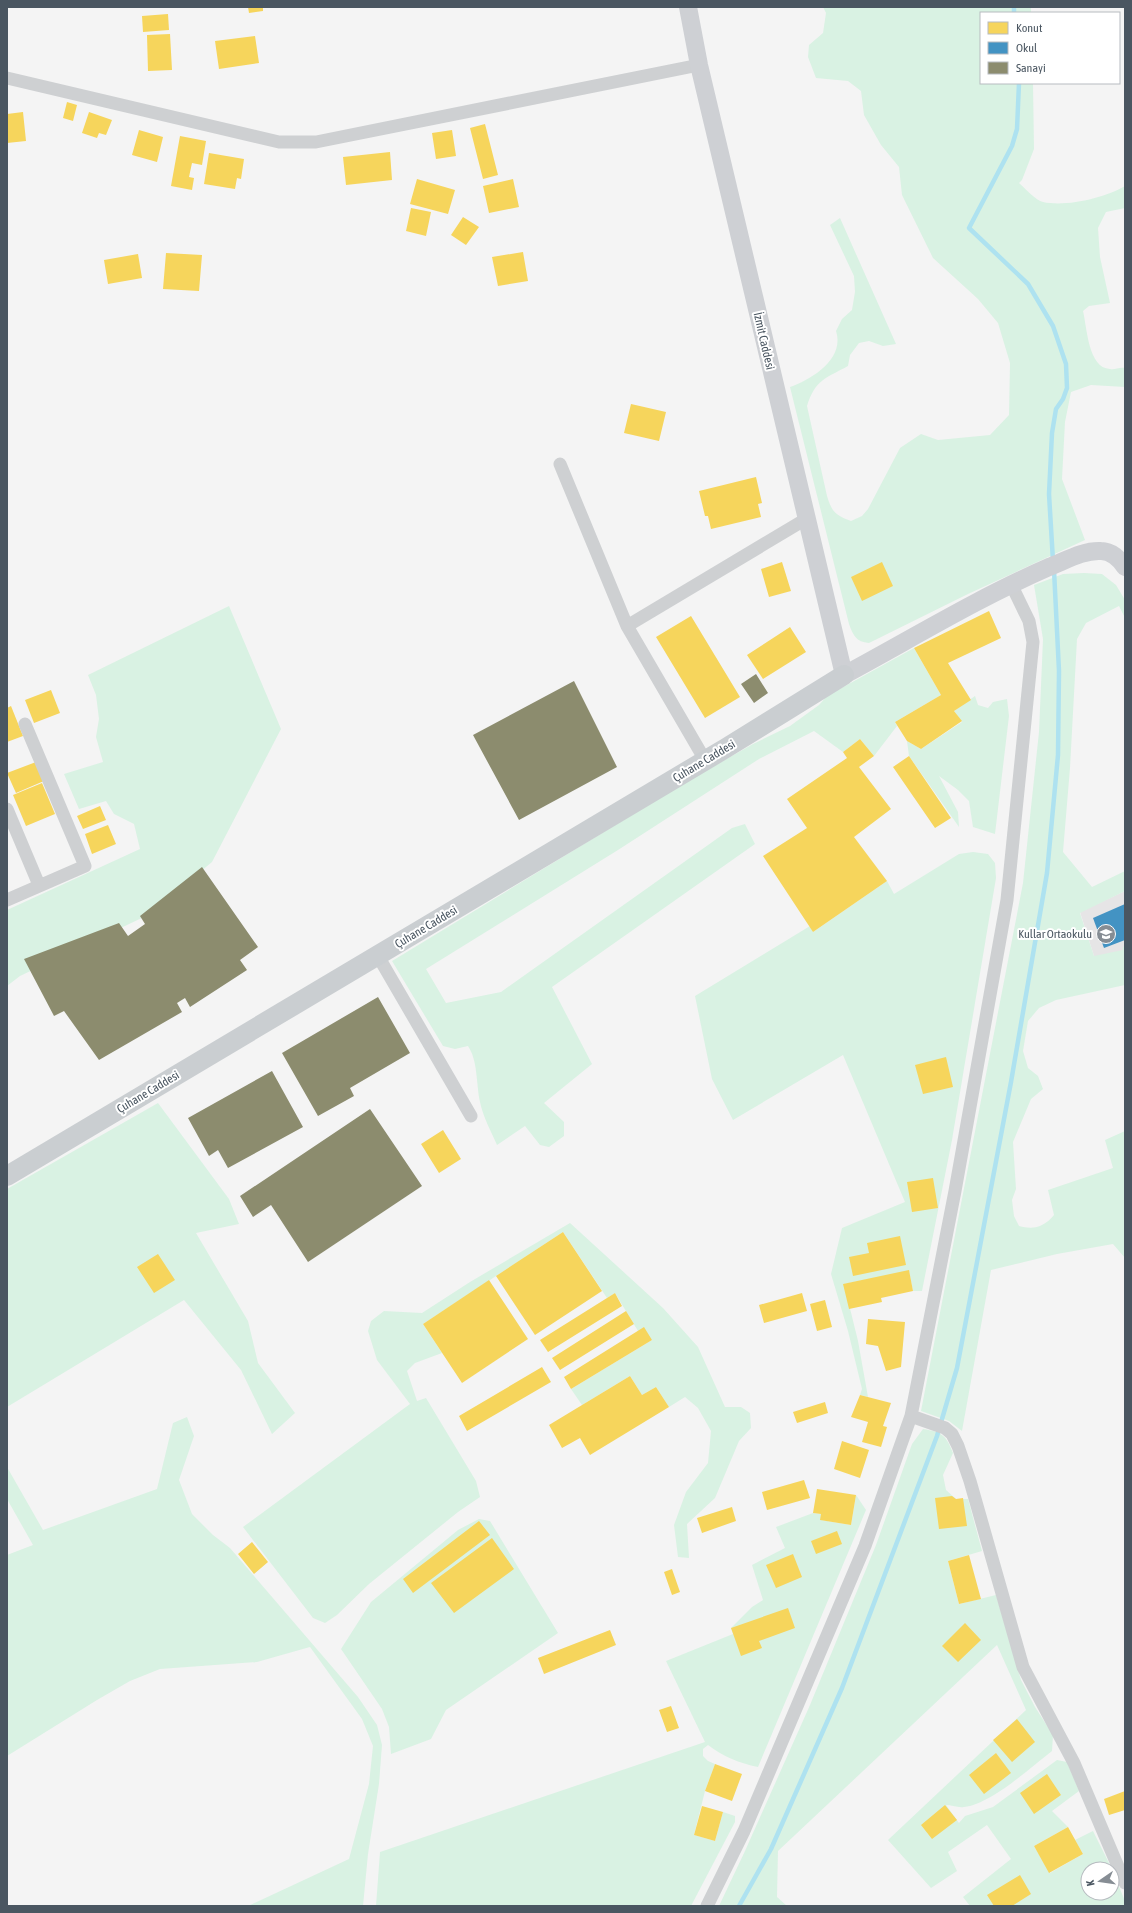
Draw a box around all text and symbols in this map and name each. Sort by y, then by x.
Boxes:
legend [980,12,1120,84]
text: Konut [1016,21,1043,35]
text: Okul [1016,41,1038,55]
text: Sanayi [1016,61,1046,75]
street label: İzmit Caddesi [751,311,777,371]
street label: Çuhane Caddesi [670,737,738,785]
street label: Çuhane Caddesi [392,903,460,951]
school or university icon: Kullar Ortaokulu [1095,923,1117,945]
place label: Kullar Ortaokulu [1018,927,1092,941]
street label: Çuhane Caddesi [114,1068,182,1116]
north arrow [1080,1861,1120,1901]
text: K [1084,1879,1097,1887]

